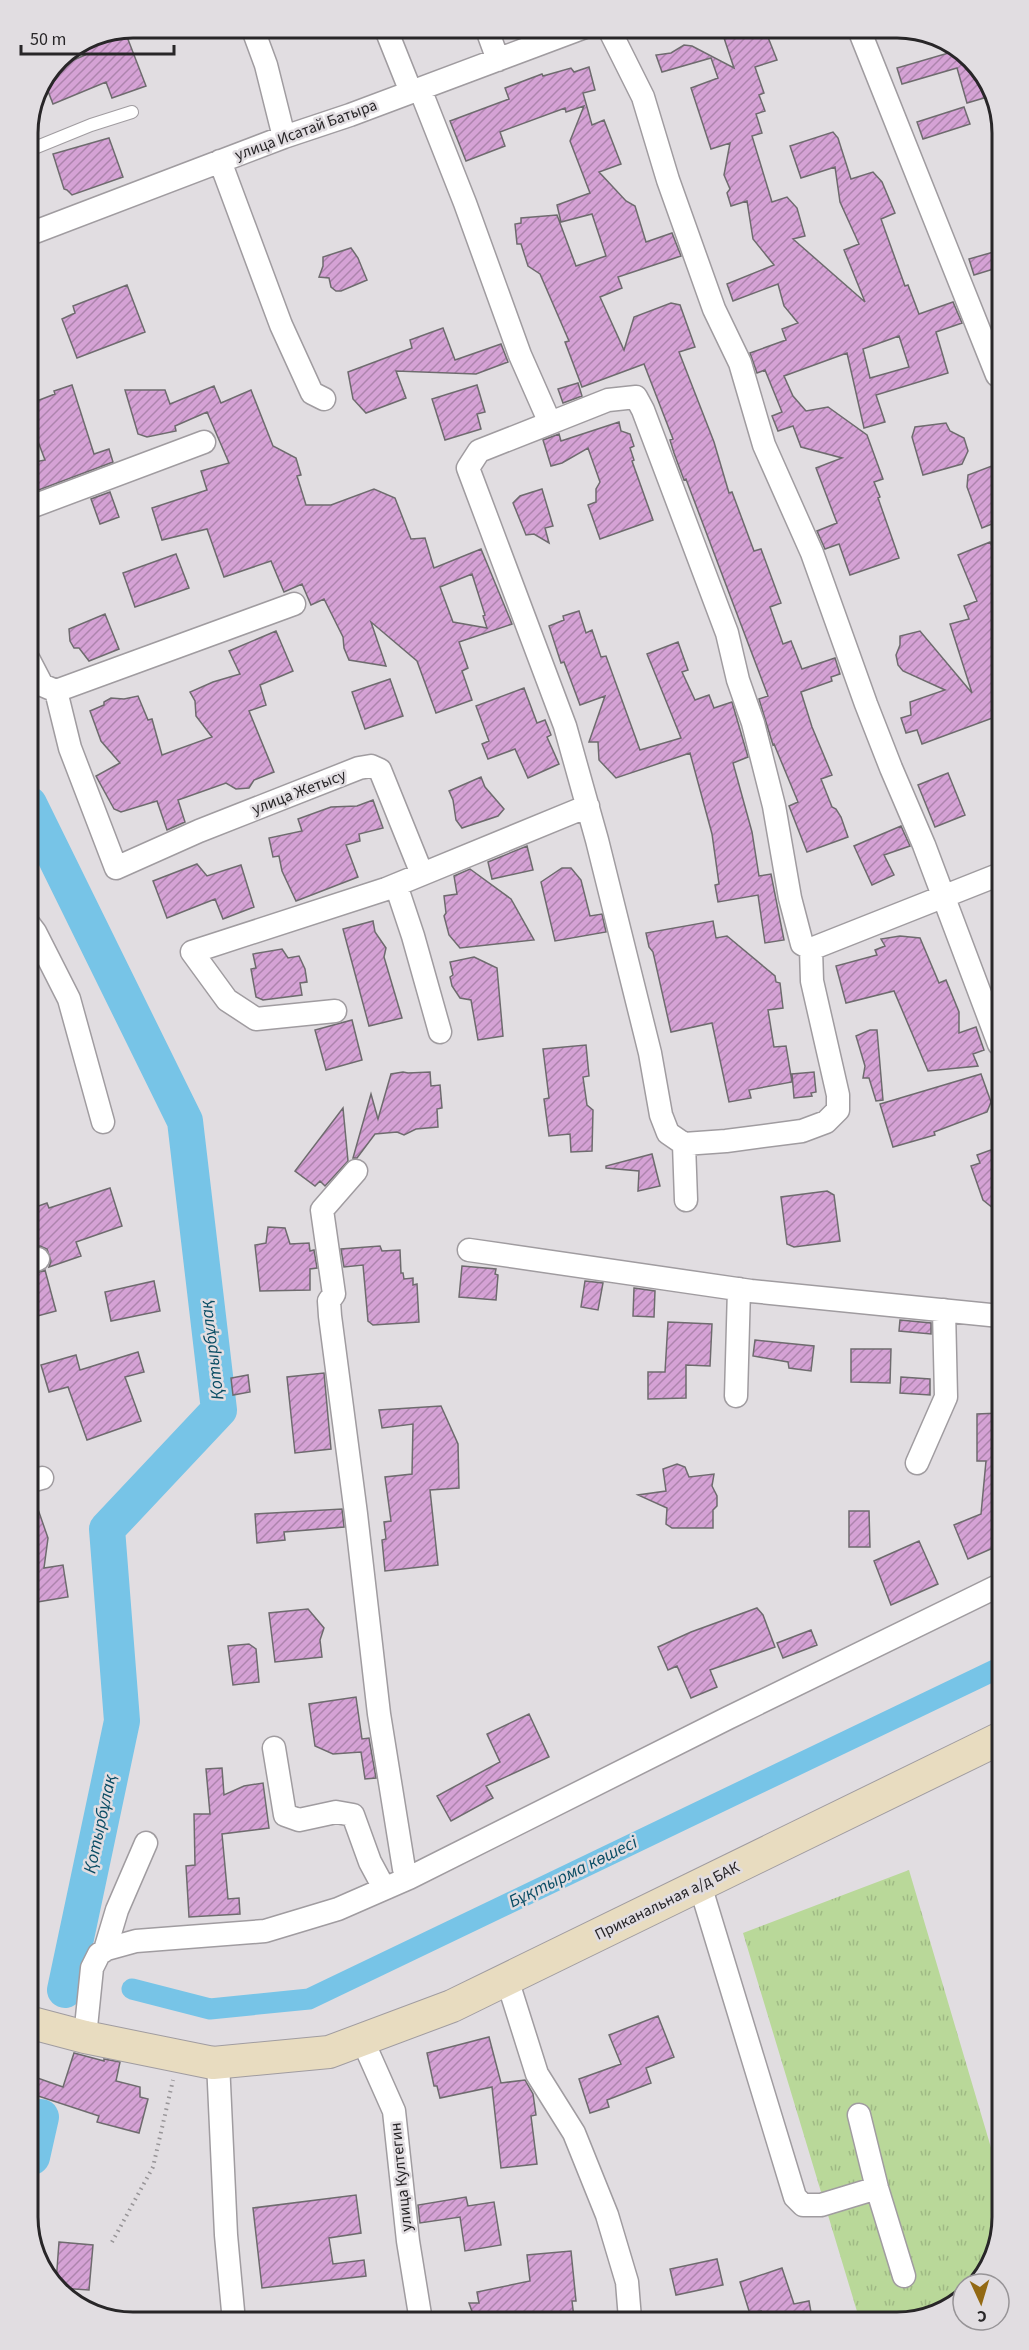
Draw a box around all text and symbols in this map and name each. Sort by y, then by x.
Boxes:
scale bar [21,18,174,56]
text: 50 m [30,27,66,52]
street label: улица Исатай Батыра [232,94,380,166]
street label: улица Жетысу [249,764,350,820]
water label: Қотырбұлақ [193,1299,231,1401]
water label: Қотырбұлақ [77,1772,123,1876]
water label: Бұқтырма көшесі [504,1830,642,1914]
street label: Приканальная а/д БАК [591,1856,744,1946]
street label: улица Култегин [384,2121,418,2233]
north arrow [951,2272,1011,2332]
text: С [977,2305,987,2327]

